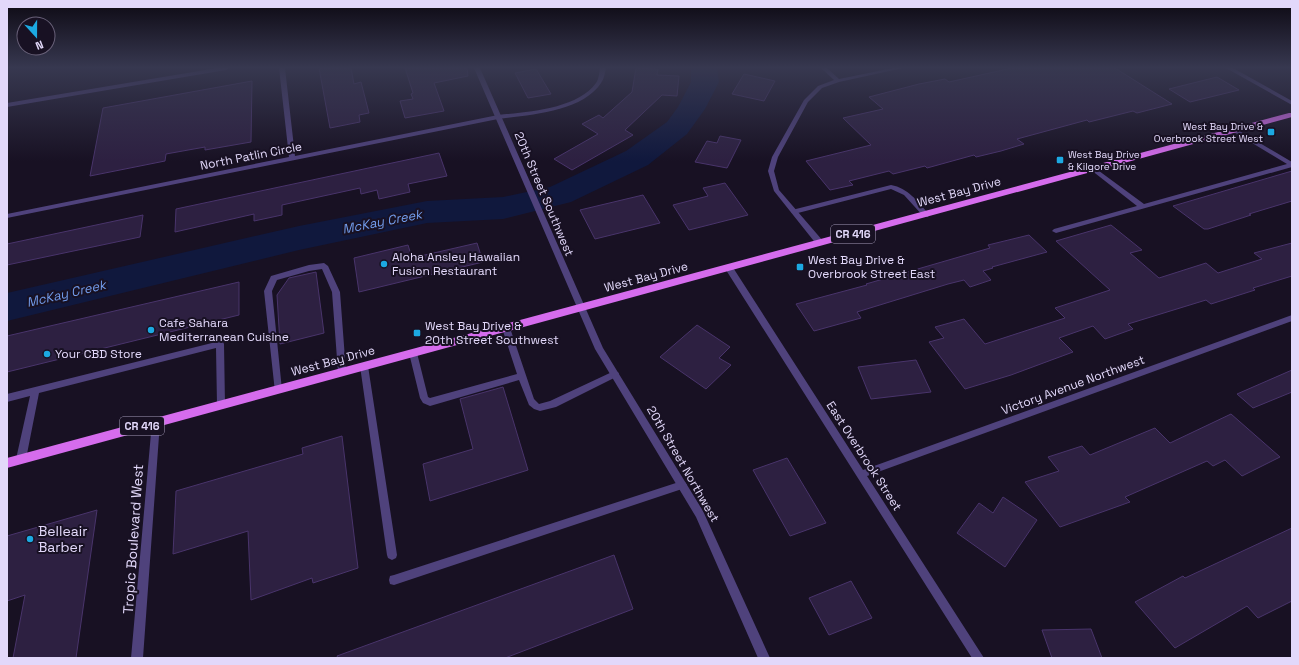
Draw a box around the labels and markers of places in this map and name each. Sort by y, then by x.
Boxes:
place label: West Bay Drive & Overbrook Street West [1154,120,1263,145]
marker: West Bay Drive & Overbrook Street West [1266,127,1276,137]
place label: West Bay Drive & Kilgore Drive [1068,148,1140,173]
marker: West Bay Drive & Kilgore Drive [1055,155,1065,165]
place label: Aloha Ansley Hawaiian Fusion Restaurant [392,249,520,279]
place label: West Bay Drive & Overbrook Street East [808,252,935,282]
marker: Aloha Ansley Hawaiian Fusion Restaurant [379,259,389,269]
marker: West Bay Drive & Overbrook Street East [795,262,805,272]
place label: Cafe Sahara Mediterranean Cuisine [159,315,289,345]
place label: West Bay Drive & 20th Street Southwest [425,318,559,348]
marker: Cafe Sahara Mediterranean Cuisine [146,325,156,335]
marker: West Bay Drive & 20th Street Southwest [412,328,422,338]
place label: Your CBD Store [55,346,142,362]
marker: Your CBD Store [42,349,52,359]
place label: Belleair Barber [38,522,87,556]
marker: Belleair Barber [25,534,35,544]

